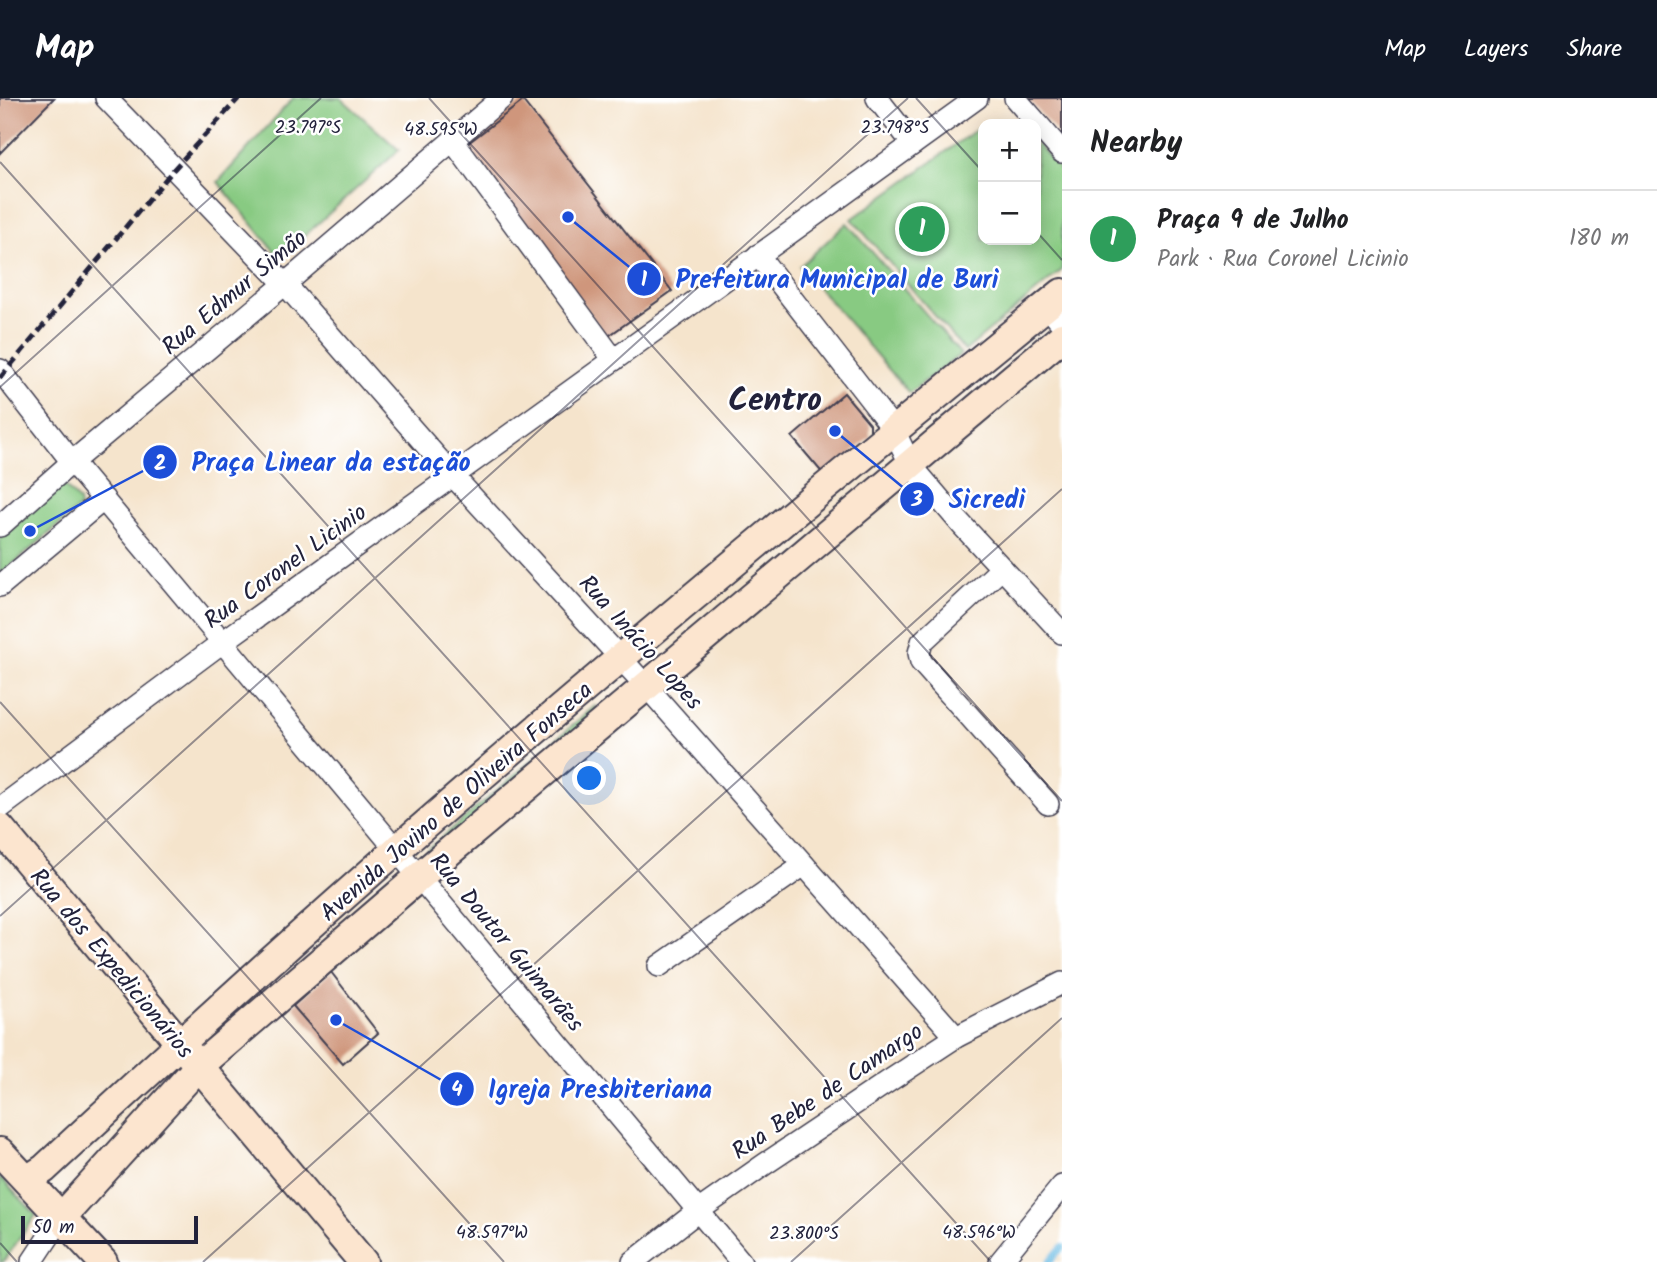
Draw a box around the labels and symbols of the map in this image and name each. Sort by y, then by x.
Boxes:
text: 23.797°S [275,114,341,143]
text: 23.798°S [861,114,930,143]
text: 48.595°W [404,116,478,145]
pin: 1 [899,203,945,255]
street label: Rua Edmur Simão [153,220,317,366]
callout: Prefeitura Municipal de Buri [626,255,1012,302]
text: Prefeitura Municipal de Buri [675,260,1000,302]
text: 1 [641,264,648,297]
district label: Centro [728,376,822,427]
callout: Praça Linear da estação [143,439,485,486]
text: Praça Linear da estação [191,443,471,485]
text: 2 [154,448,166,481]
callout: Sicredi [899,476,1039,523]
text: Sicredi [949,480,1027,522]
text: 3 [910,484,923,517]
street label: Rua Coronel Licinio [196,494,376,640]
street label: Rua Inácio Lopes [568,566,712,720]
street label: Avenida Jovino de Oliveira Fonseca [312,672,602,932]
your location [572,761,606,795]
street label: Rua Doutor Guimarães [419,844,593,1042]
street label: Rua dos Expedicionários [19,860,203,1068]
street label: Rua Bebe de Camargo [724,1013,932,1171]
callout: Igreja Presbiteriana [439,1065,726,1112]
text: Igreja Presbiteriana [488,1070,712,1112]
text: 4 [451,1074,463,1107]
scale bar [21,1213,198,1245]
text: 48.597°W [456,1219,528,1248]
text: 48.596°W [942,1219,1016,1248]
text: 23.800°S [769,1220,839,1249]

